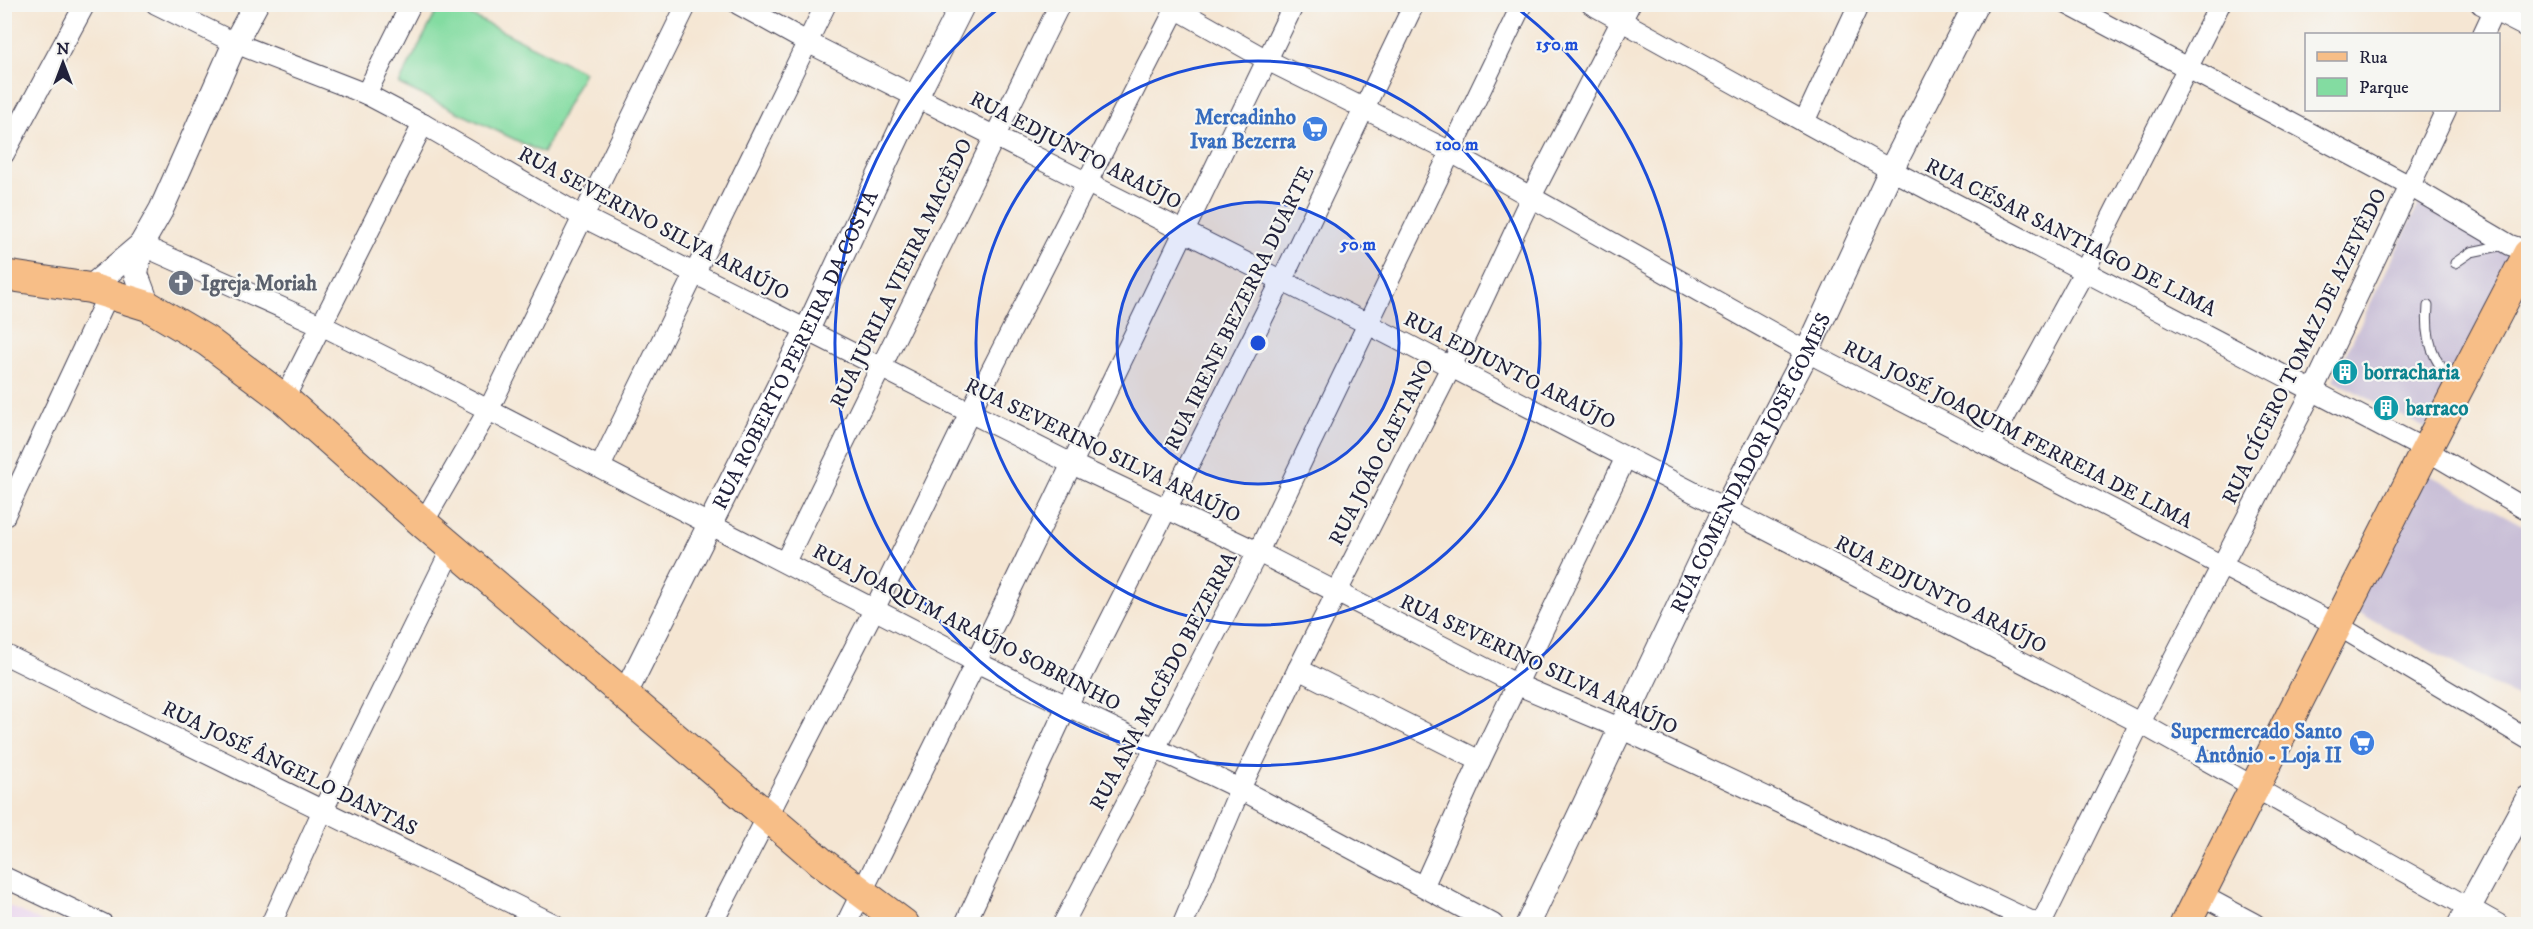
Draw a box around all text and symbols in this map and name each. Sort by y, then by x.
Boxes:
north arrow [33,33,93,93]
legend [2305,33,2500,111]
text: 150 m [1536,34,1579,56]
text: N [56,39,70,59]
text: Rua [2359,47,2388,69]
text: Parque [2359,77,2409,99]
street label: RUA EDJUNTO ARAÚJO [965,84,1187,216]
place label: Mercadinho Ivan Bezerra [1190,105,1297,155]
supermarket icon: Mercadinho Ivan Bezerra [1300,114,1330,144]
street label: RUA JURILA VIEIRA MACÊDO [824,134,979,413]
text: 100 m [1435,134,1479,156]
street label: RUA SEVERINO SILVA ARAÚJO [513,139,795,307]
street label: RUA CÉSAR SANTIAGO DE LIMA [1921,152,2222,323]
street label: RUA IRENE BEZERRA DUARTE [1160,162,1320,455]
street label: RUA CÍCERO TOMAZ DE AZEVÊDO [2215,183,2393,509]
street label: RUA ROBERTO PEREIRA DA COSTA [707,186,885,514]
text: 50 m [1339,234,1376,256]
church icon: Igreja Moriah [166,268,196,298]
place label: Igreja Moriah [201,271,318,298]
street label: RUA EDJUNTO ARAÚJO [1399,304,1621,436]
street label: RUA COMENDADOR JOSÉ GOMES [1665,309,1837,618]
centre of rings [1248,333,1268,353]
street label: RUA JOSÉ JOAQUIM FERREIA DE LIMA [1838,334,2198,535]
street label: RUA JOÃO CAETANO [1322,354,1440,550]
building icon: borracharia [2330,357,2360,387]
place label: borracharia [2363,360,2461,386]
street label: RUA SEVERINO SILVA ARAÚJO [960,371,1246,529]
building icon: barraco [2371,393,2401,423]
place label: barraco [2405,396,2469,422]
street label: RUA EDJUNTO ARAÚJO [1830,528,2052,660]
street label: RUA JOAQUIM ARAÚJO SOBRINHO [808,537,1126,717]
street label: RUA ANA MACÊDO BEZERRA [1084,547,1244,815]
street label: RUA SEVERINO SILVA ARAÚJO [1395,587,1683,741]
street label: RUA JOSÉ ÂNGELO DANTAS [158,694,422,842]
place label: Supermercado Santo Antônio - Loja II [2171,719,2342,770]
supermarket icon: Supermercado Santo Antônio - Loja II [2347,728,2377,758]

